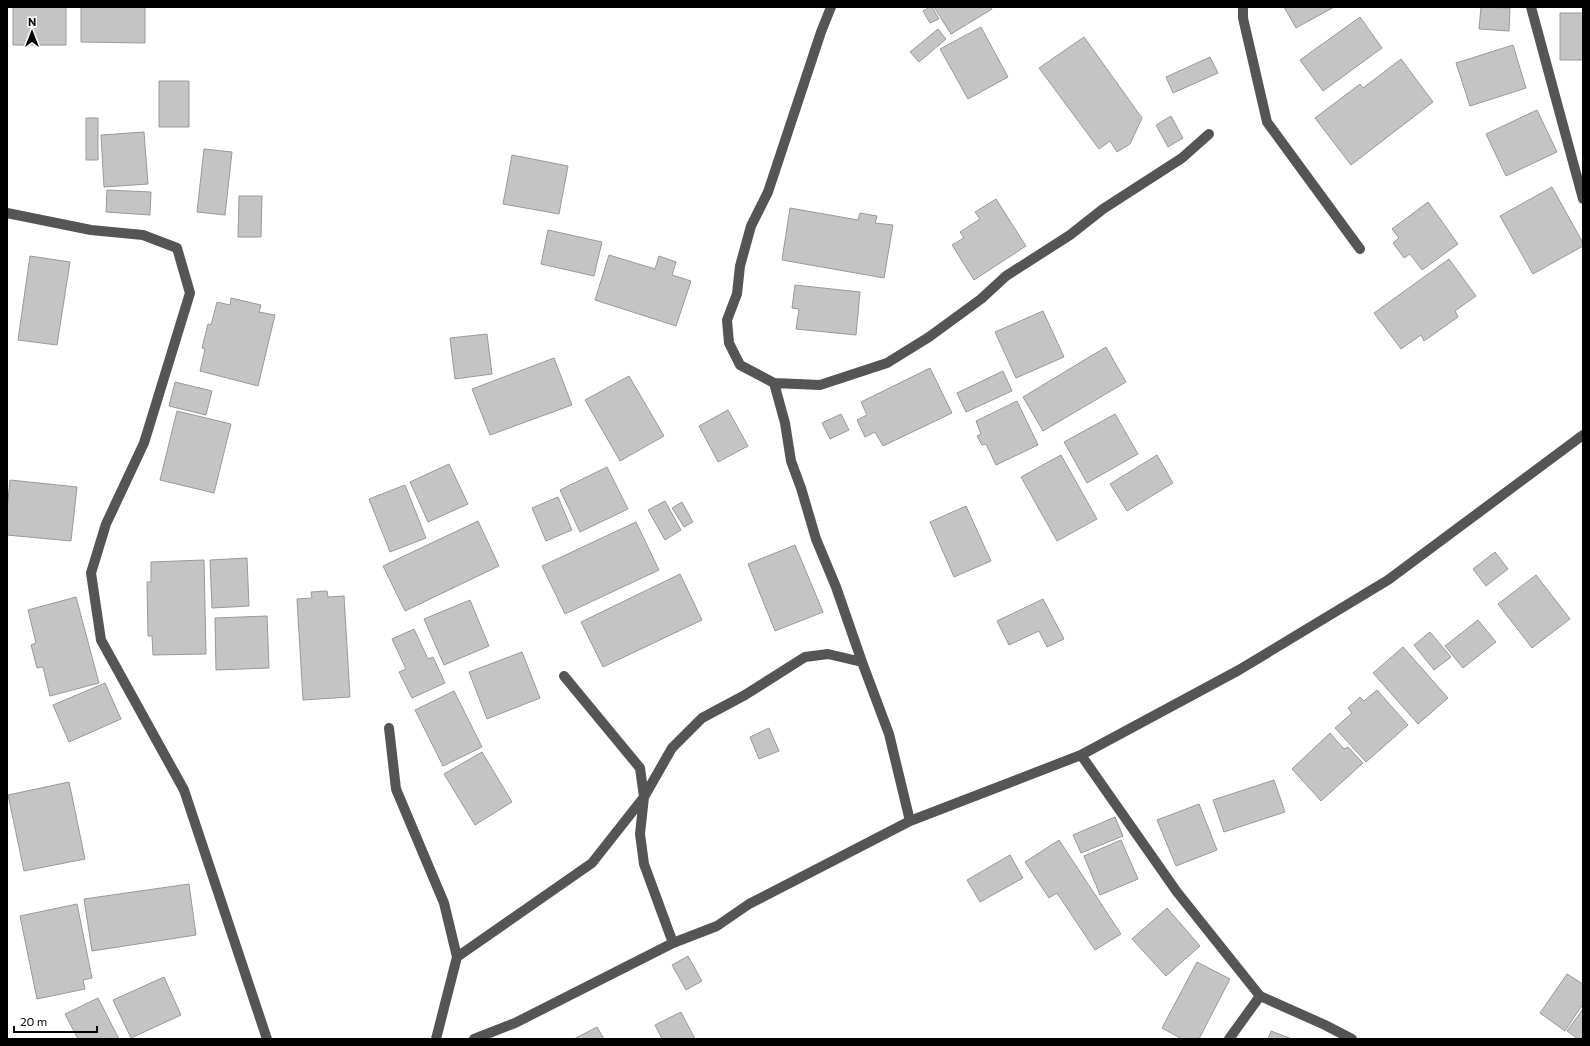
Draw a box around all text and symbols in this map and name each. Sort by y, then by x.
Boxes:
north arrow [12,12,52,52]
text: N [28,15,36,28]
scale bar [14,1008,97,1034]
text: 20 m [20,1014,47,1028]

